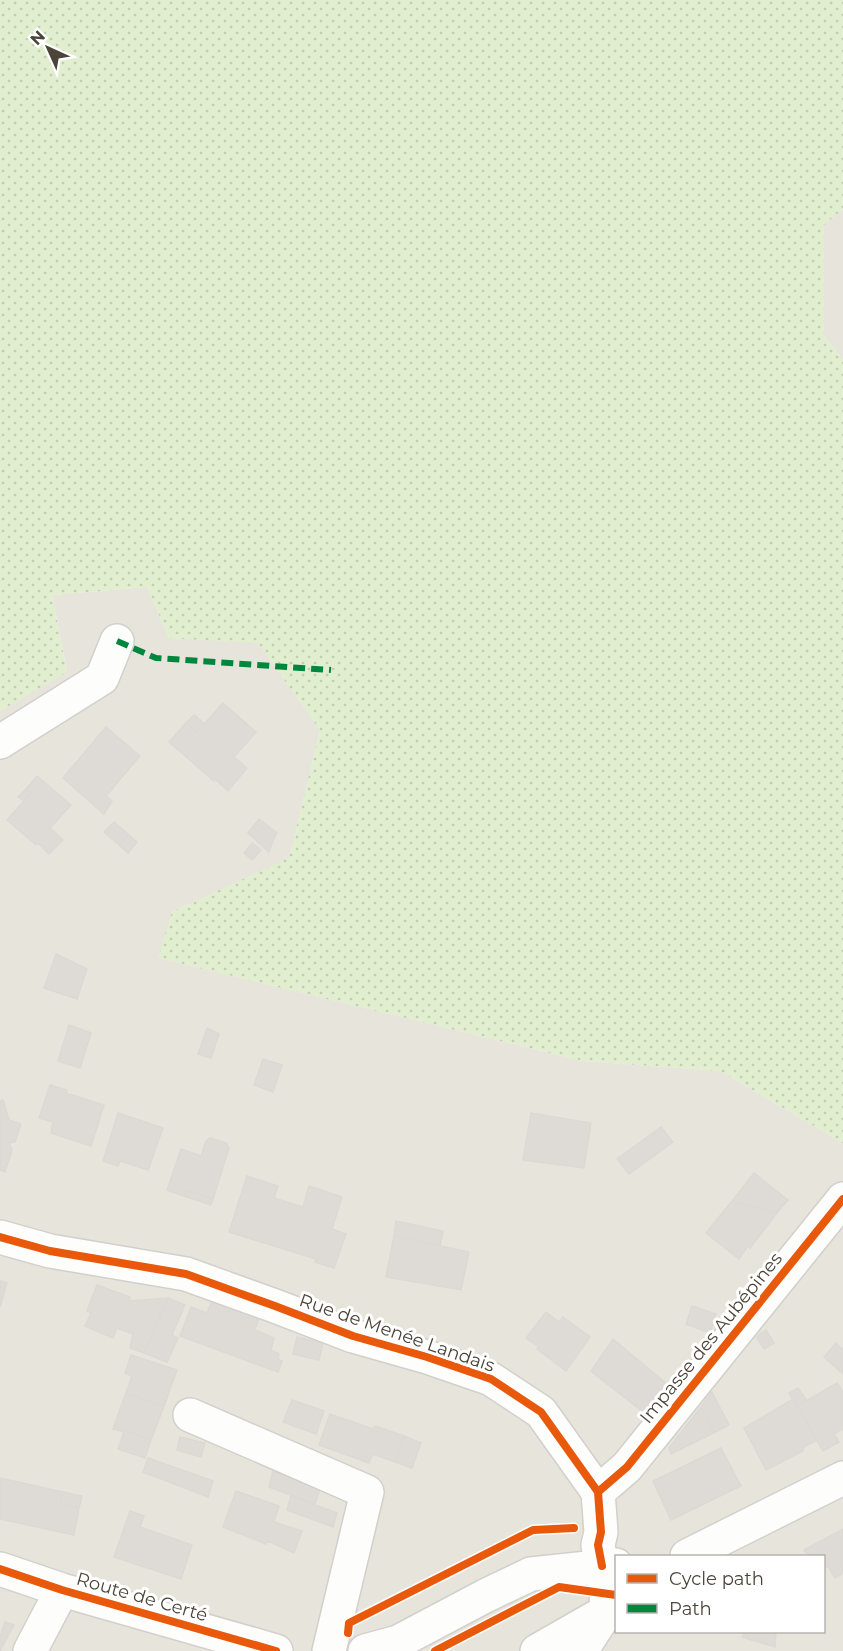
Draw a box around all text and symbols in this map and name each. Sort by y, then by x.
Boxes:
north arrow [18,18,78,78]
text: N [26,26,49,49]
street label: Impasse des Aubépines [635,1248,787,1428]
street label: Rue de Menée Landais [296,1289,498,1377]
legend [615,1555,825,1633]
street label: Route de Certé [74,1568,210,1626]
text: Cycle path [669,1568,764,1590]
text: Path [669,1598,712,1620]

